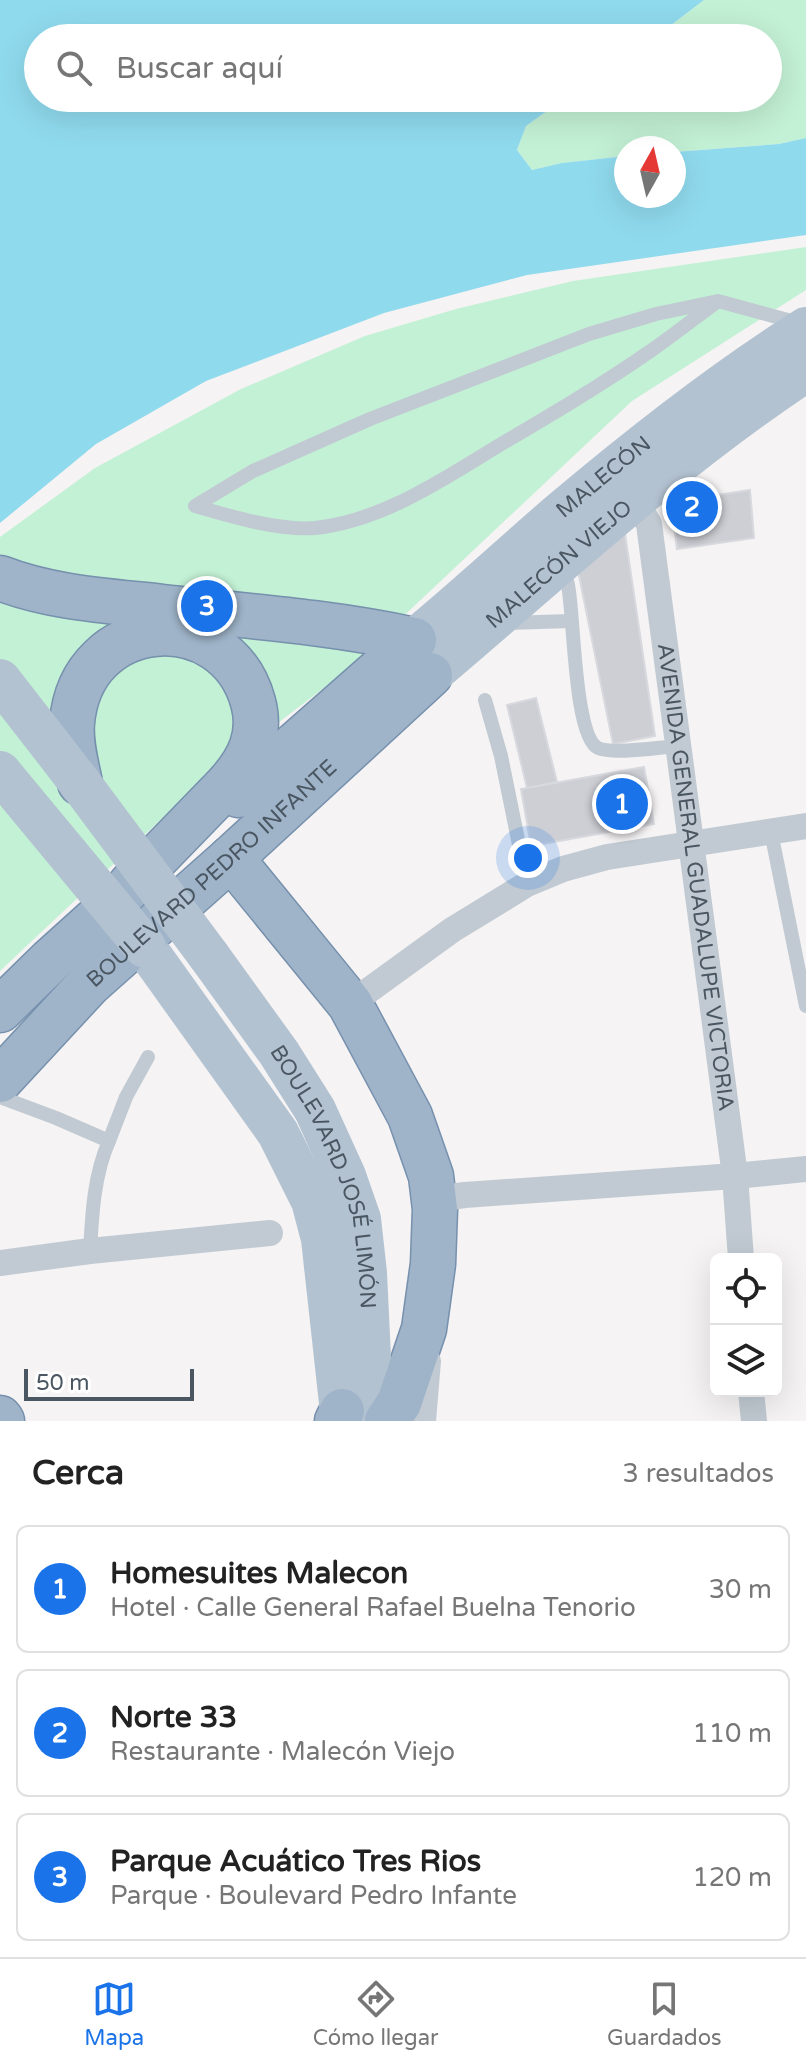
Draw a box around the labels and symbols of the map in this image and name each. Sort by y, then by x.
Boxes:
north arrow [614,136,686,208]
street label: MALECÓN [551,431,656,523]
pin: 2 [666,477,718,537]
street label: MALECÓN VIEJO [481,494,637,634]
pin: 3 [181,576,233,636]
street label: AVENIDA GENERAL GUADALUPE VICTORIA [652,642,739,1113]
street label: BOULEVARD PEDRO INFANTE [81,754,342,993]
pin: 1 [596,774,648,834]
your location [508,838,548,878]
street label: BOULEVARD JOSÉ LIMÓN [264,1040,381,1309]
scale bar [24,1365,194,1401]

